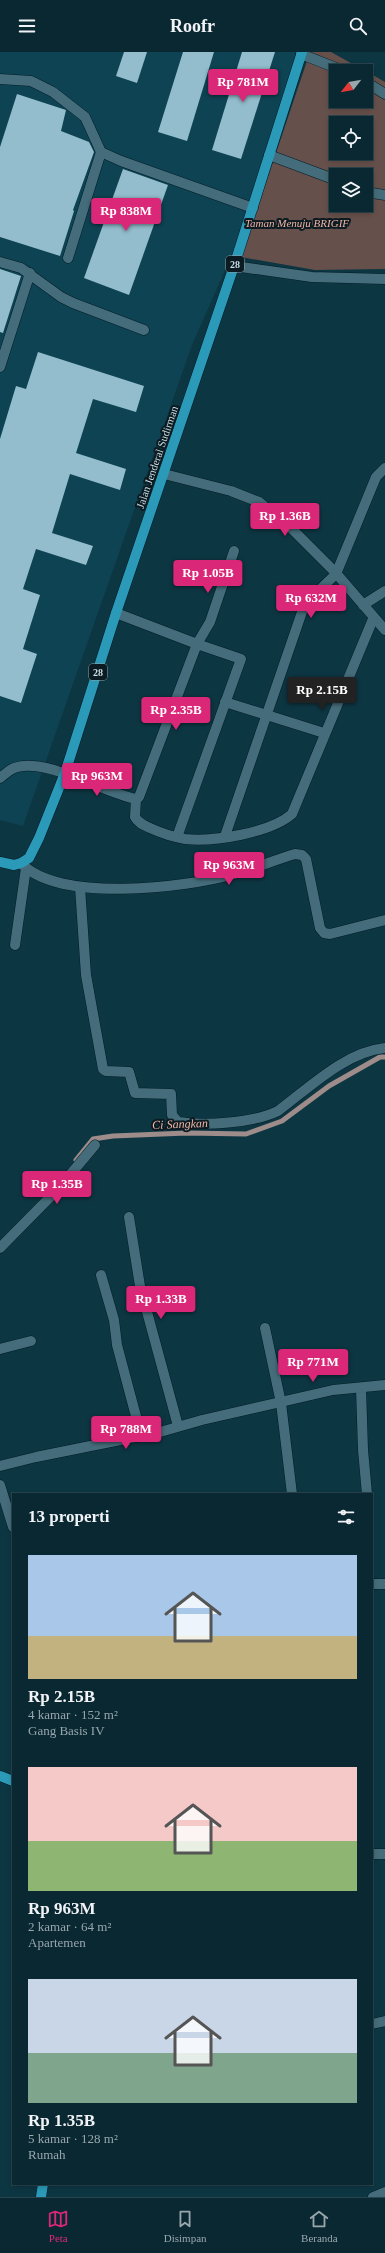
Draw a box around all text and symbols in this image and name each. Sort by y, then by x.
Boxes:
icon: menu [16,15,38,37]
icon: search [347,15,369,37]
text: Roofr [170,16,215,36]
north arrow [329,64,373,108]
map controls [329,64,373,212]
pin: Rp 781M [206,69,280,103]
text: Rp 781M [217,74,269,89]
button: locate [329,116,373,160]
button: layers [329,168,373,212]
pin: Rp 838M [89,198,163,232]
text: Rp 838M [100,203,152,218]
park label: Taman Menuju BRIGIF [245,217,349,229]
road number: 28 [226,256,244,272]
street label: Jalan Jenderal Sudirman [134,404,180,510]
pin: Rp 1.36B [244,503,326,537]
text: Rp 1.36B [259,508,311,523]
pin: Rp 1.05B [167,560,249,594]
text: Rp 1.05B [182,565,234,580]
pin: Rp 632M [274,585,348,619]
text: Rp 632M [285,590,337,605]
road number: 28 [89,664,107,680]
pin: Rp 2.15B [281,677,363,711]
text: Rp 2.15B [296,682,348,697]
pin: Rp 2.35B [135,697,217,731]
text: Rp 2.35B [150,702,202,717]
pin: Rp 963M [60,763,134,797]
text: Rp 963M [71,768,123,783]
pin: Rp 963M [192,852,266,886]
text: Rp 963M [203,857,255,872]
water label: Ci Sangkan [152,1116,208,1132]
pin: Rp 1.35B [16,1171,98,1205]
text: Rp 1.35B [31,1176,83,1191]
pin: Rp 1.33B [120,1286,202,1320]
text: Rp 1.33B [135,1291,187,1306]
pin: Rp 771M [276,1349,350,1383]
text: Rp 771M [287,1354,339,1369]
pin: Rp 788M [89,1416,163,1450]
text: Rp 788M [100,1421,152,1436]
icon: filters [335,1506,357,1528]
text: 13 properti [28,1507,109,1526]
icon: home [157,1581,229,1653]
text: Rp 2.15B [28,1687,95,1706]
text: 4 kamar · 152 m² [28,1707,118,1722]
text: Gang Basis IV [28,1723,105,1738]
icon: home [157,1793,229,1865]
text: Rp 963M [28,1899,96,1918]
text: 2 kamar · 64 m² [28,1919,111,1934]
text: Apartemen [28,1935,86,1950]
icon: home [157,2005,229,2077]
text: Rp 1.35B [28,2111,95,2130]
text: 5 kamar · 128 m² [28,2131,118,2146]
text: Rumah [28,2147,66,2162]
tab: Peta [47,2208,69,2244]
tab: Disimpan [164,2208,207,2244]
tab: Beranda [301,2208,338,2244]

